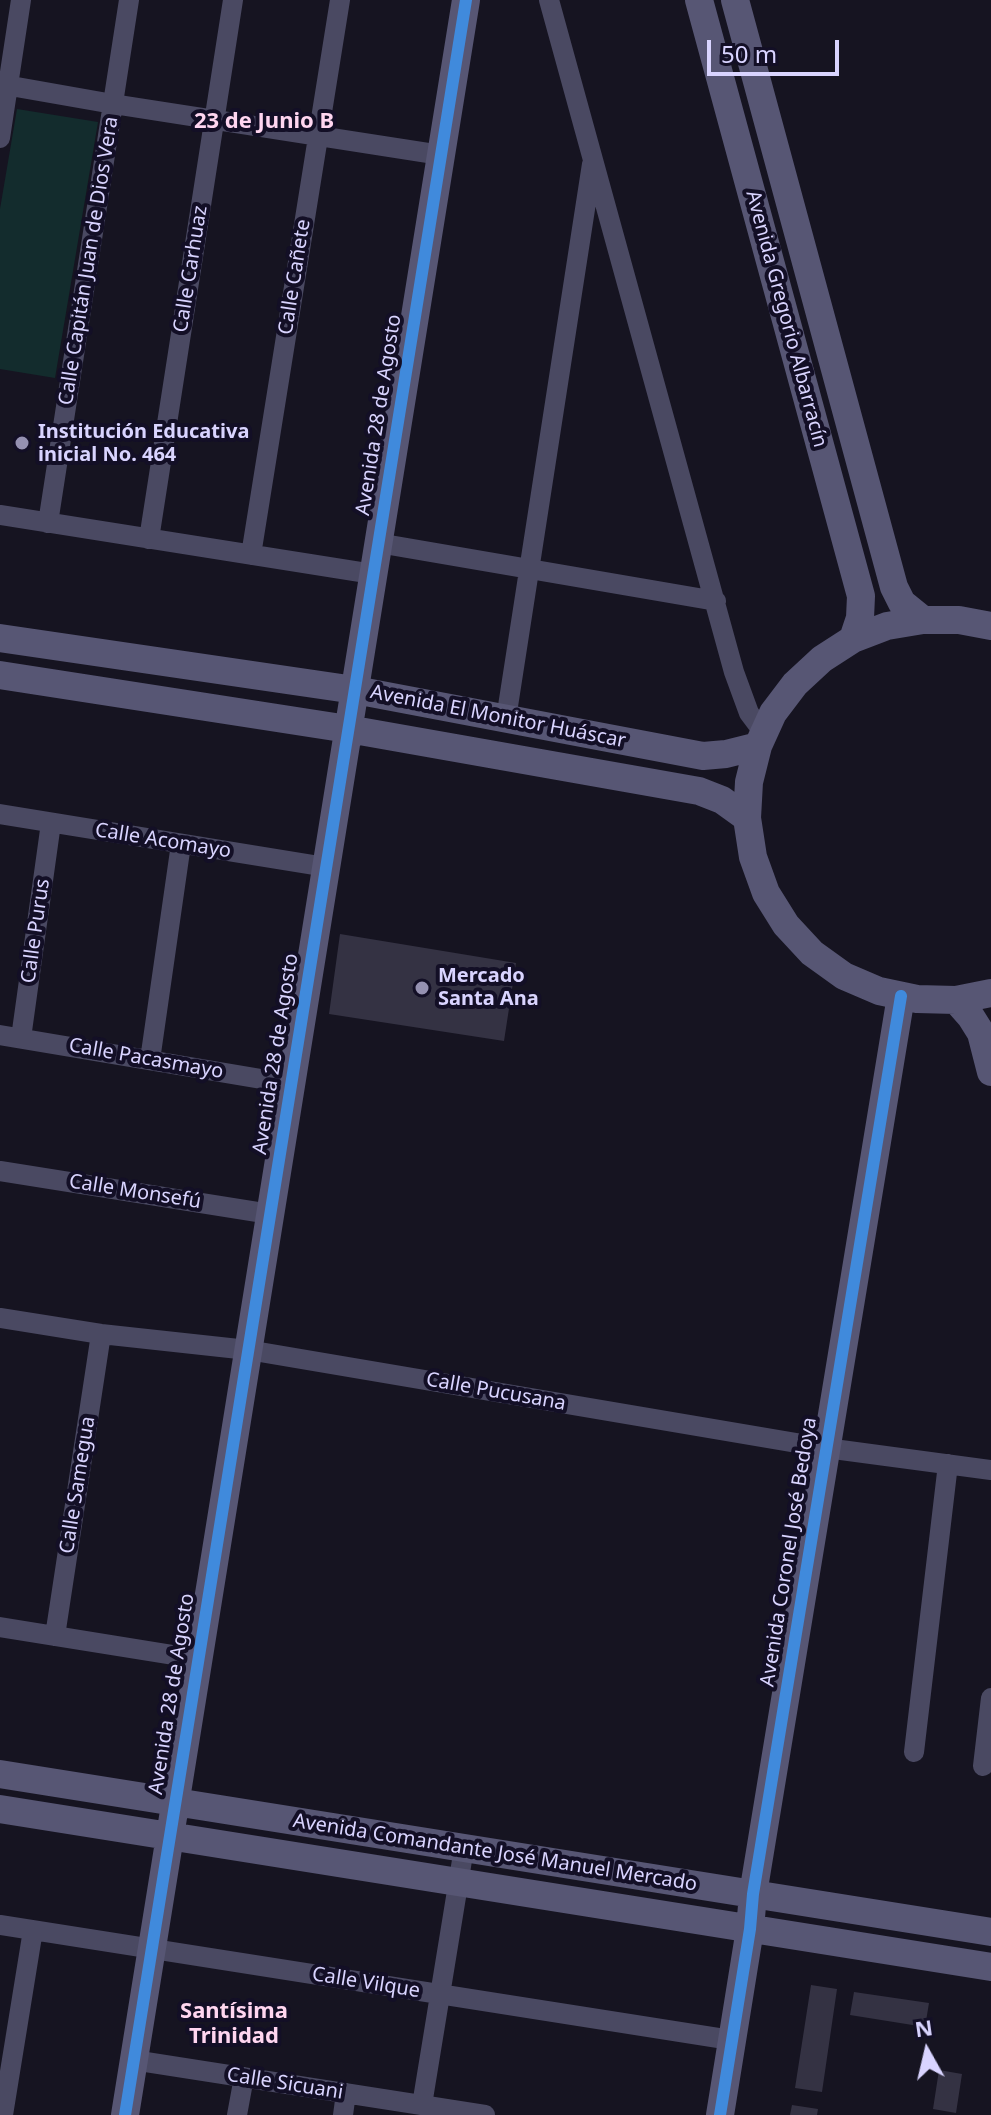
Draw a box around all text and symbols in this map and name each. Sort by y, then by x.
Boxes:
scale bar [711,24,843,74]
text: 50 m [721,37,777,70]
district label: 23 de Junio B [194,109,334,135]
street label: Calle Capitán Juan de Dios Vera [54,115,124,407]
street label: Avenida Gregorio Albarracín [740,188,832,450]
street label: Calle Carhuaz [169,204,213,334]
street label: Calle Cañete [274,218,316,336]
street label: Avenida 28 de Agosto [351,313,407,517]
place label: Institución Educativa inicial No. 464 [38,420,249,467]
marker: Institución Educativa inicial No. 464 [13,434,31,452]
street label: Avenida El Monitor Huáscar [368,680,628,754]
street label: Calle Acomayo [93,818,233,864]
street label: Calle Purus [17,877,55,985]
street label: Avenida 28 de Agosto [248,952,304,1156]
place label: Mercado Santa Ana [438,964,539,1011]
marker: Mercado Santa Ana [413,979,431,997]
street label: Calle Pacasmayo [67,1034,225,1084]
street label: Calle Monsefú [67,1170,203,1214]
street label: Calle Pucusana [424,1368,568,1416]
street label: Calle Samegua [55,1415,101,1555]
street label: Avenida Coronel José Bedoya [756,1416,822,1688]
street label: Avenida 28 de Agosto [144,1592,200,1796]
street label: Avenida Comandante José Manuel Mercado [291,1809,699,1897]
street label: Calle Vilque [310,1963,422,2003]
district label: Santísima Trinidad [180,1999,288,2050]
north arrow [887,2011,967,2091]
text: N [913,2011,935,2043]
street label: Calle Sicuani [225,2063,345,2105]

